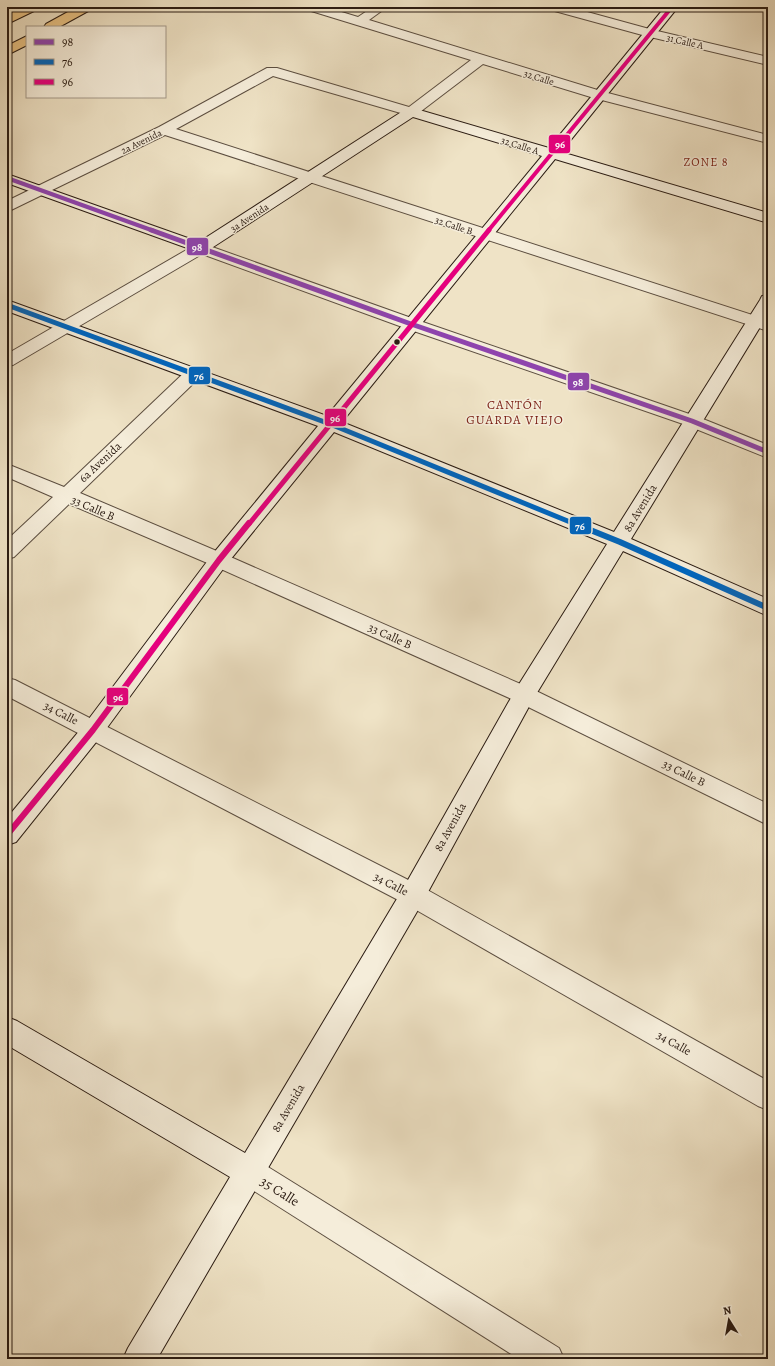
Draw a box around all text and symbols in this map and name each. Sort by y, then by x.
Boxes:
legend [26,26,166,98]
street label: 31 Calle A [665,31,705,52]
text: 98 [62,34,73,50]
text: 76 [62,54,73,70]
street label: 32 Calle [522,67,556,88]
text: 96 [62,74,73,90]
street label: 2a Avenida [119,126,164,157]
street label: 32 Calle A [499,134,541,157]
line badge: 96 [548,134,571,154]
text: 96 [555,137,565,152]
district label: ZONE 8 [683,154,729,170]
street label: 3a Avenida [227,200,271,235]
street label: 32 Calle B [433,213,474,238]
line badge: 98 [186,237,209,256]
text: 98 [192,240,202,255]
unlabelled marker [392,337,402,347]
line badge: 76 [188,366,211,385]
text: 76 [194,369,204,384]
line badge: 98 [567,372,590,391]
text: 98 [573,375,583,390]
district label: CANTÓN GUARDA VIEJO [466,396,564,428]
line badge: 96 [324,408,347,427]
text: 96 [330,411,340,426]
street label: 6a Avenida [75,438,125,486]
street label: 8a Avenida [619,481,661,535]
street label: 33 Calle B [69,492,117,524]
line badge: 76 [569,516,592,535]
text: 76 [575,519,585,534]
street label: 33 Calle B [366,619,414,653]
line badge: 96 [106,687,129,706]
text: 96 [113,690,123,705]
street label: 34 Calle [41,697,81,729]
street label: 33 Calle B [660,756,708,790]
street label: 8a Avenida [430,800,470,854]
street label: 34 Calle [371,868,411,900]
street label: 34 Calle [654,1027,694,1059]
street label: 8a Avenida [268,1081,308,1135]
street label: 35 Calle [256,1172,303,1211]
north arrow [709,1300,749,1340]
text: N [722,1303,733,1319]

